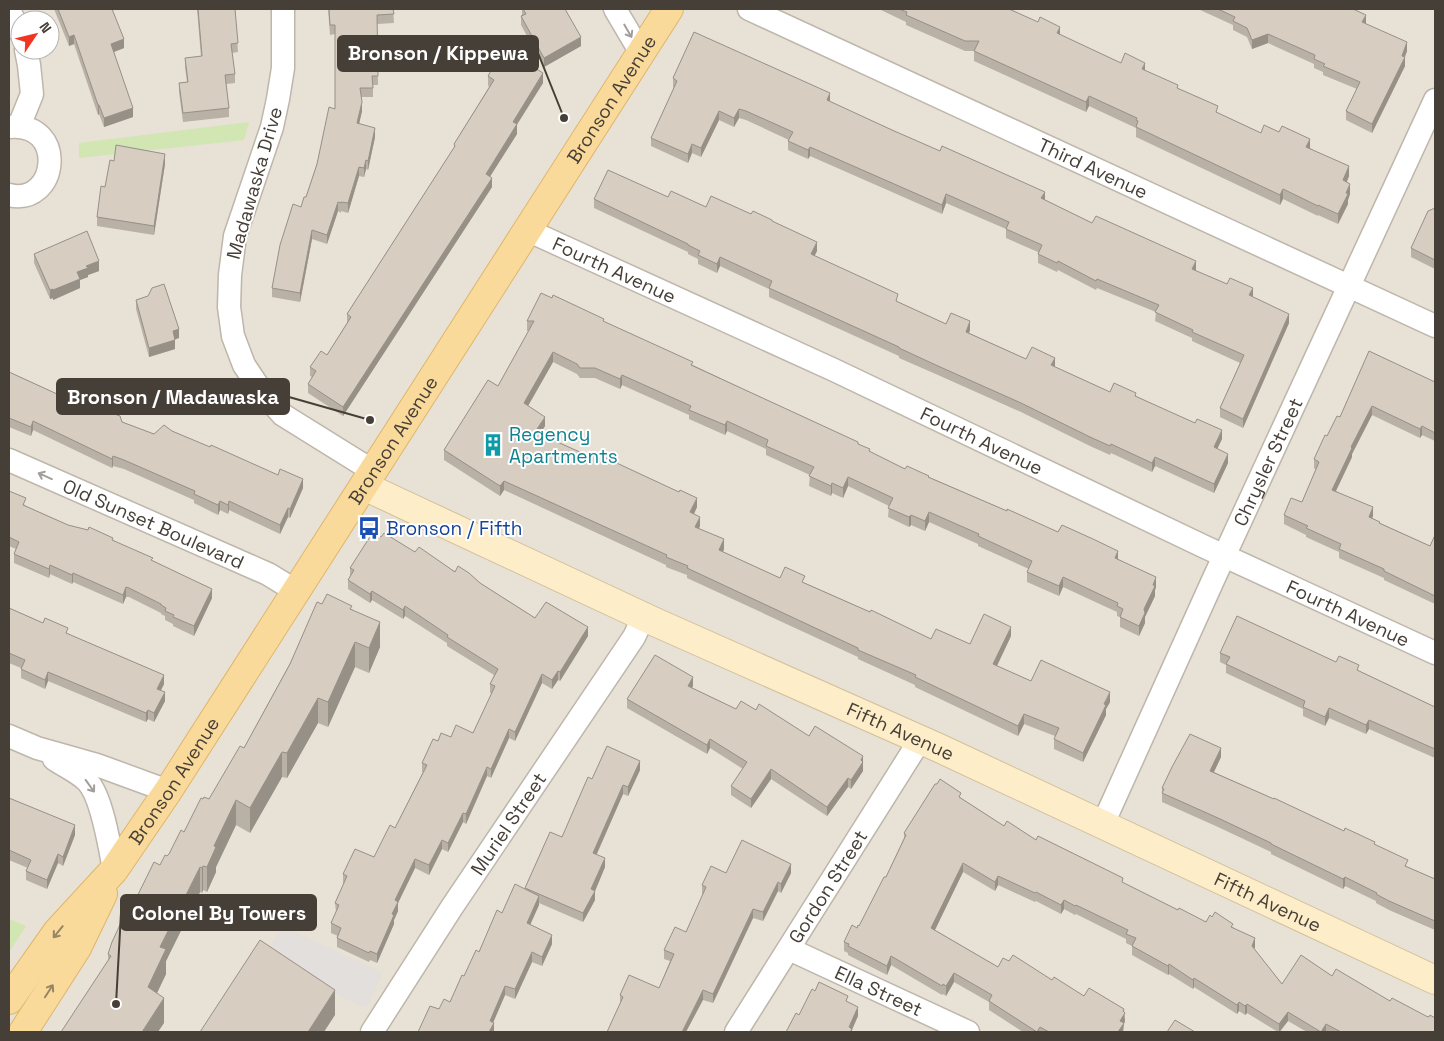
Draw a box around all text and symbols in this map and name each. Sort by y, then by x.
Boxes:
north arrow [10,10,60,60]
text: N [36,19,56,37]
one-way arrow [624,23,634,37]
street label: Bronson Avenue [561,30,662,168]
callout: Bronson / Kippewa [338,36,538,71]
text: Bronson / Kippewa [348,40,529,66]
street label: Madawaska Drive [221,104,288,262]
street label: Third Avenue [1034,132,1152,205]
street label: Fourth Avenue [548,231,680,309]
street label: Bronson Avenue [343,371,444,509]
callout: Bronson / Madawaska [57,379,289,414]
text: Bronson / Madawaska [67,384,279,410]
street label: Chrysler Street [1228,394,1309,530]
street label: Fourth Avenue [916,401,1047,481]
place label: Regency Apartments [509,422,618,469]
building icon: Regency Apartments [480,432,506,458]
one-way arrow [38,471,53,481]
street label: Old Sunset Boulevard [59,473,248,575]
bus stop icon: Bronson / Fifth [356,515,382,541]
place label: Bronson / Fifth [386,516,522,541]
street label: Fourth Avenue [1282,574,1413,653]
street label: Fifth Avenue [843,697,958,766]
street label: Bronson Avenue [123,712,225,850]
street label: Muriel Street [465,768,552,880]
one-way arrow [85,779,95,793]
street label: Gordon Street [783,825,873,948]
street label: Fifth Avenue [1210,867,1325,938]
callout: Colonel By Towers [121,895,316,930]
text: Colonel By Towers [132,900,306,926]
one-way arrow [52,925,63,938]
street label: Ella Street [831,960,926,1022]
one-way arrow [44,985,54,999]

